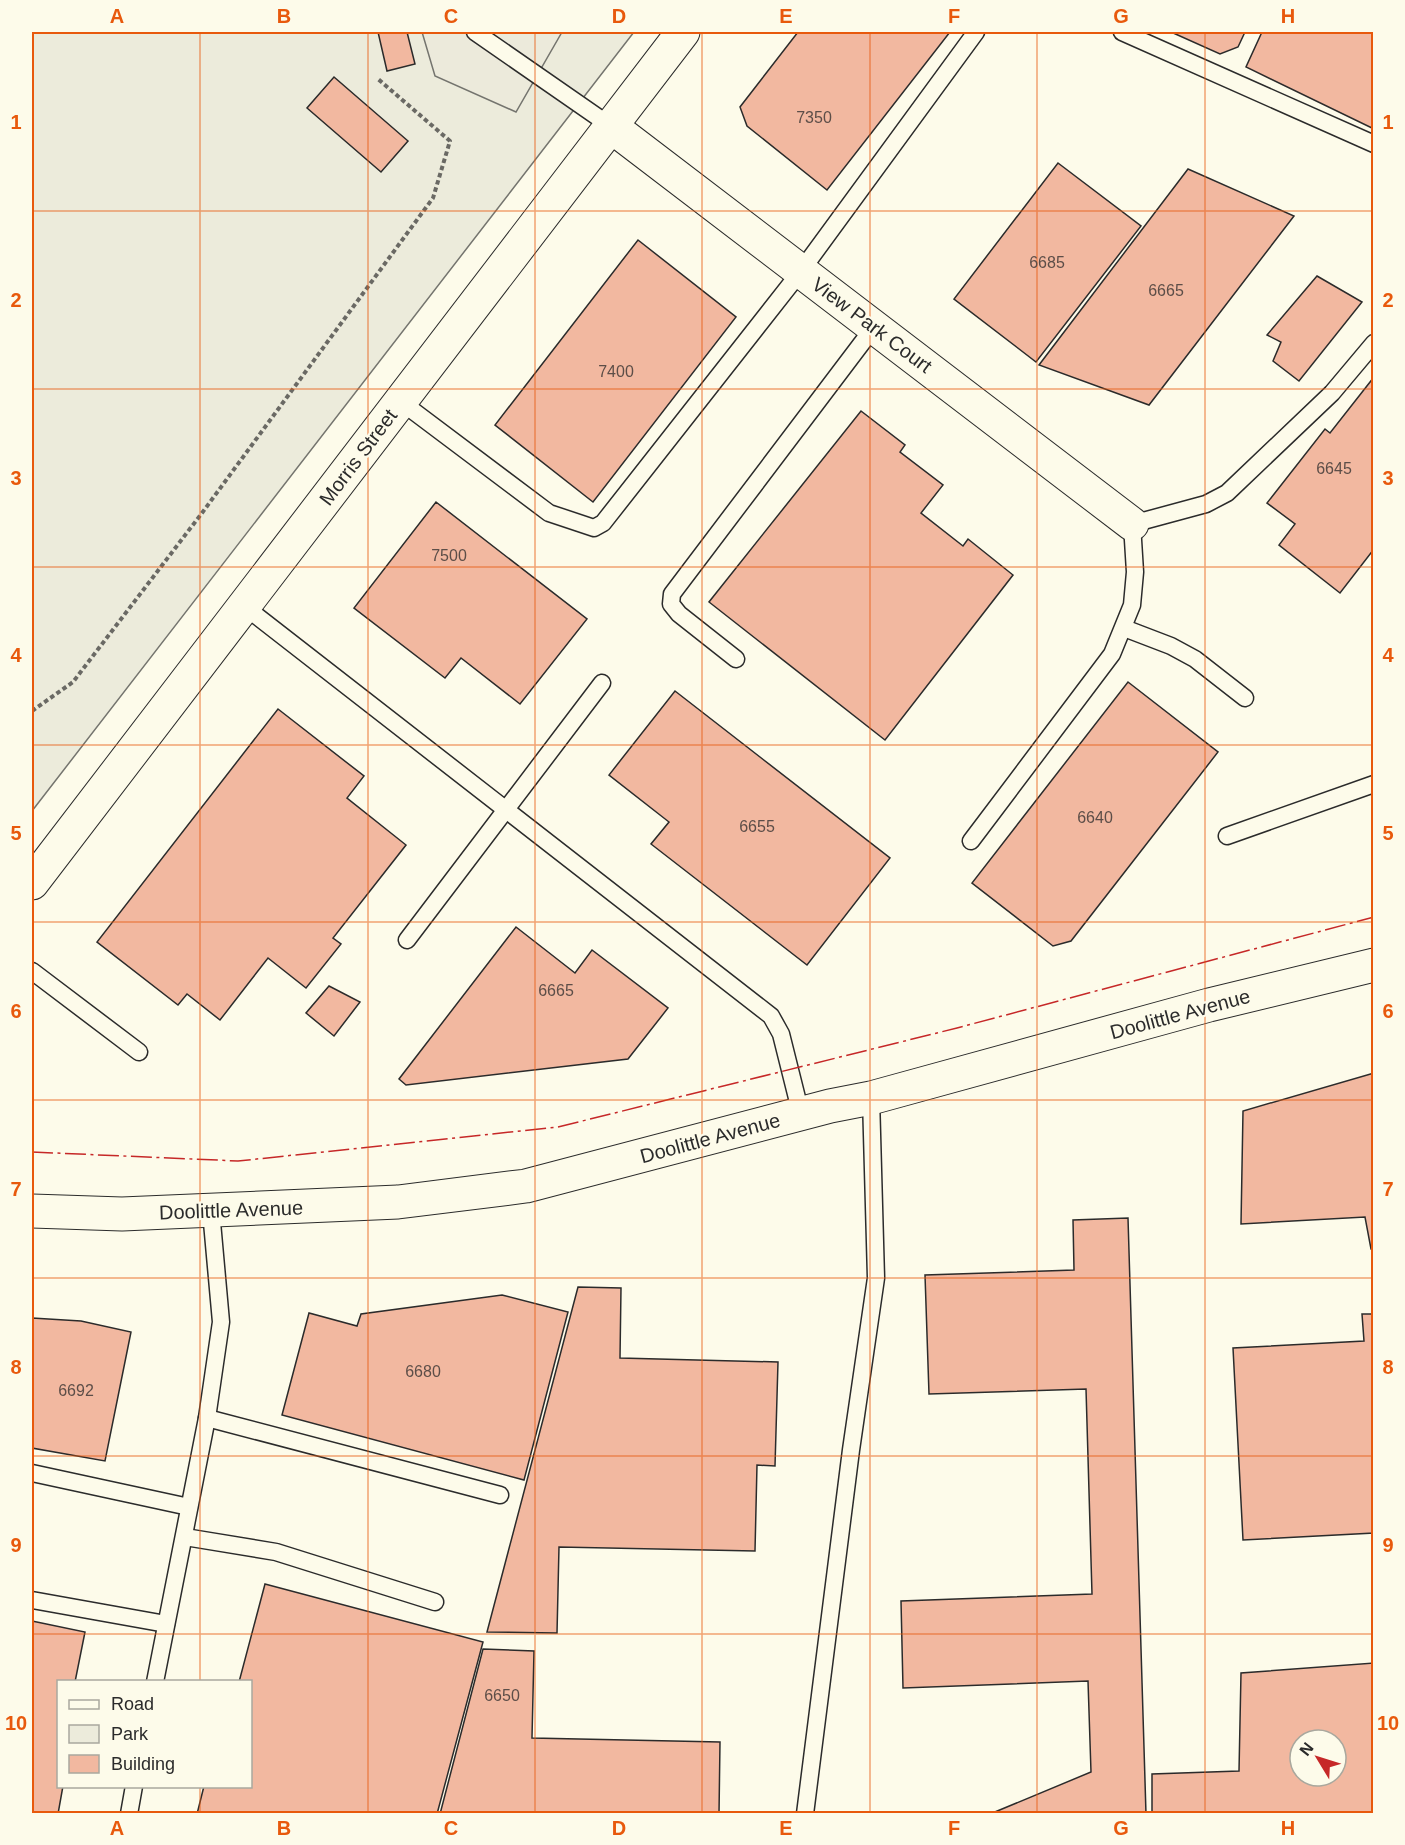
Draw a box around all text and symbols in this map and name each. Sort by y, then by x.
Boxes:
text: A [110,5,124,27]
text: B [277,5,291,27]
text: C [444,5,458,27]
text: D [612,5,626,27]
text: E [779,5,793,27]
text: F [948,5,960,27]
text: G [1113,5,1129,27]
text: H [1281,5,1295,27]
house number: 7350 [796,109,832,126]
text: 1 [10,111,22,133]
text: 1 [1382,111,1394,133]
house number: 6685 [1029,254,1065,271]
street label: View Park Court [808,273,937,377]
house number: 6665 [1148,282,1184,299]
text: 2 [10,289,22,311]
text: 2 [1382,289,1394,311]
house number: 7400 [598,363,634,380]
street label: Morris Street [315,404,401,509]
house number: 6645 [1316,460,1352,477]
text: 3 [10,467,22,489]
text: 3 [1382,467,1394,489]
house number: 7500 [431,547,467,564]
text: 4 [10,644,22,666]
text: 4 [1382,644,1394,666]
house number: 6640 [1077,809,1113,826]
house number: 6655 [739,818,775,835]
text: 5 [10,822,22,844]
text: 5 [1382,822,1394,844]
house number: 6665 [538,982,574,999]
street label: Doolittle Avenue [1108,985,1252,1043]
text: 6 [10,1000,22,1022]
text: 6 [1382,1000,1394,1022]
street label: Doolittle Avenue [638,1109,782,1167]
text: 7 [10,1178,22,1200]
text: 7 [1382,1178,1394,1200]
street label: Doolittle Avenue [159,1196,303,1224]
text: 8 [10,1356,22,1378]
text: 8 [1382,1356,1394,1378]
house number: 6680 [405,1363,441,1380]
house number: 6692 [58,1382,94,1399]
text: 9 [10,1534,22,1556]
text: 9 [1382,1534,1394,1556]
legend [57,1680,252,1788]
house number: 6650 [484,1687,520,1704]
text: Road [111,1694,154,1714]
text: 10 [5,1712,27,1734]
text: 10 [1377,1712,1399,1734]
text: Park [111,1724,149,1744]
north arrow [1288,1728,1348,1788]
text: N [1296,1739,1317,1759]
text: Building [111,1754,175,1774]
text: A [110,1817,124,1839]
text: B [277,1817,291,1839]
text: C [444,1817,458,1839]
text: D [612,1817,626,1839]
text: E [779,1817,793,1839]
text: F [948,1817,960,1839]
text: G [1113,1817,1129,1839]
text: H [1281,1817,1295,1839]

